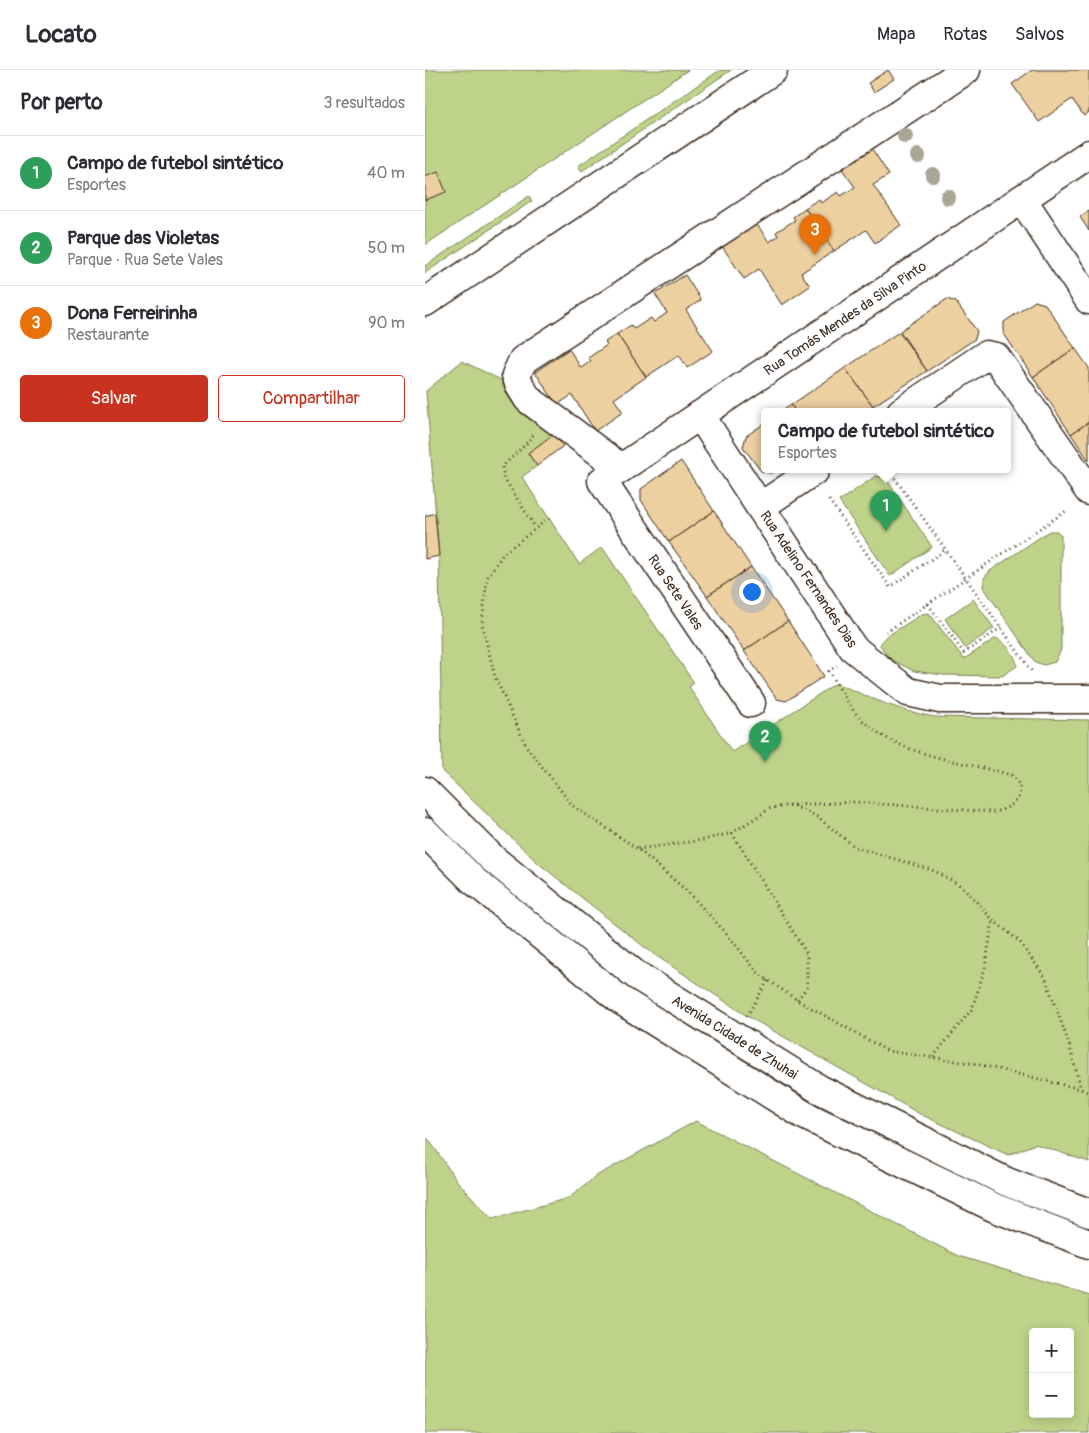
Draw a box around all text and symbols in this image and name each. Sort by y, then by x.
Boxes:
text: Locato [25,20,97,49]
text: Mapa [877,23,915,46]
text: Rotas [943,23,987,46]
text: Salvos [1015,23,1064,46]
text: Por perto [20,89,102,116]
text: 3 resultados [323,93,405,113]
text: Campo de futebol sintético [67,151,283,175]
text: 1 [33,163,39,183]
text: 40 m [367,163,405,183]
text: Esportes [67,175,126,195]
pin: 3 [799,214,831,255]
text: Parque das Violetas [67,226,219,250]
text: 2 [32,238,40,258]
text: 50 m [368,238,405,258]
text: Parque · Rua Sete Vales [67,250,223,270]
street label: Rua Tomás Mendes da Silva Pinto [761,257,930,379]
text: Dona Ferreirinha [67,301,197,325]
text: 3 [32,313,40,333]
text: 90 m [368,313,405,333]
text: Restaurante [67,325,149,345]
button: Salvar [20,375,208,422]
button: Compartilhar [218,375,405,422]
popup [761,408,1011,473]
text: Campo de futebol sintético [778,419,994,443]
text: Esportes [778,443,837,463]
pin: 1 [870,490,902,531]
street label: Rua Adelino Fernandes Dias [756,508,861,651]
street label: Rua Sete Vales [644,552,707,634]
your location [739,579,765,605]
pin: 2 [749,721,781,762]
street label: Avenida Cidade de Zhuhai [669,992,801,1083]
map controls [1029,1328,1074,1418]
button: + [1029,1328,1074,1373]
button: − [1029,1373,1074,1418]

